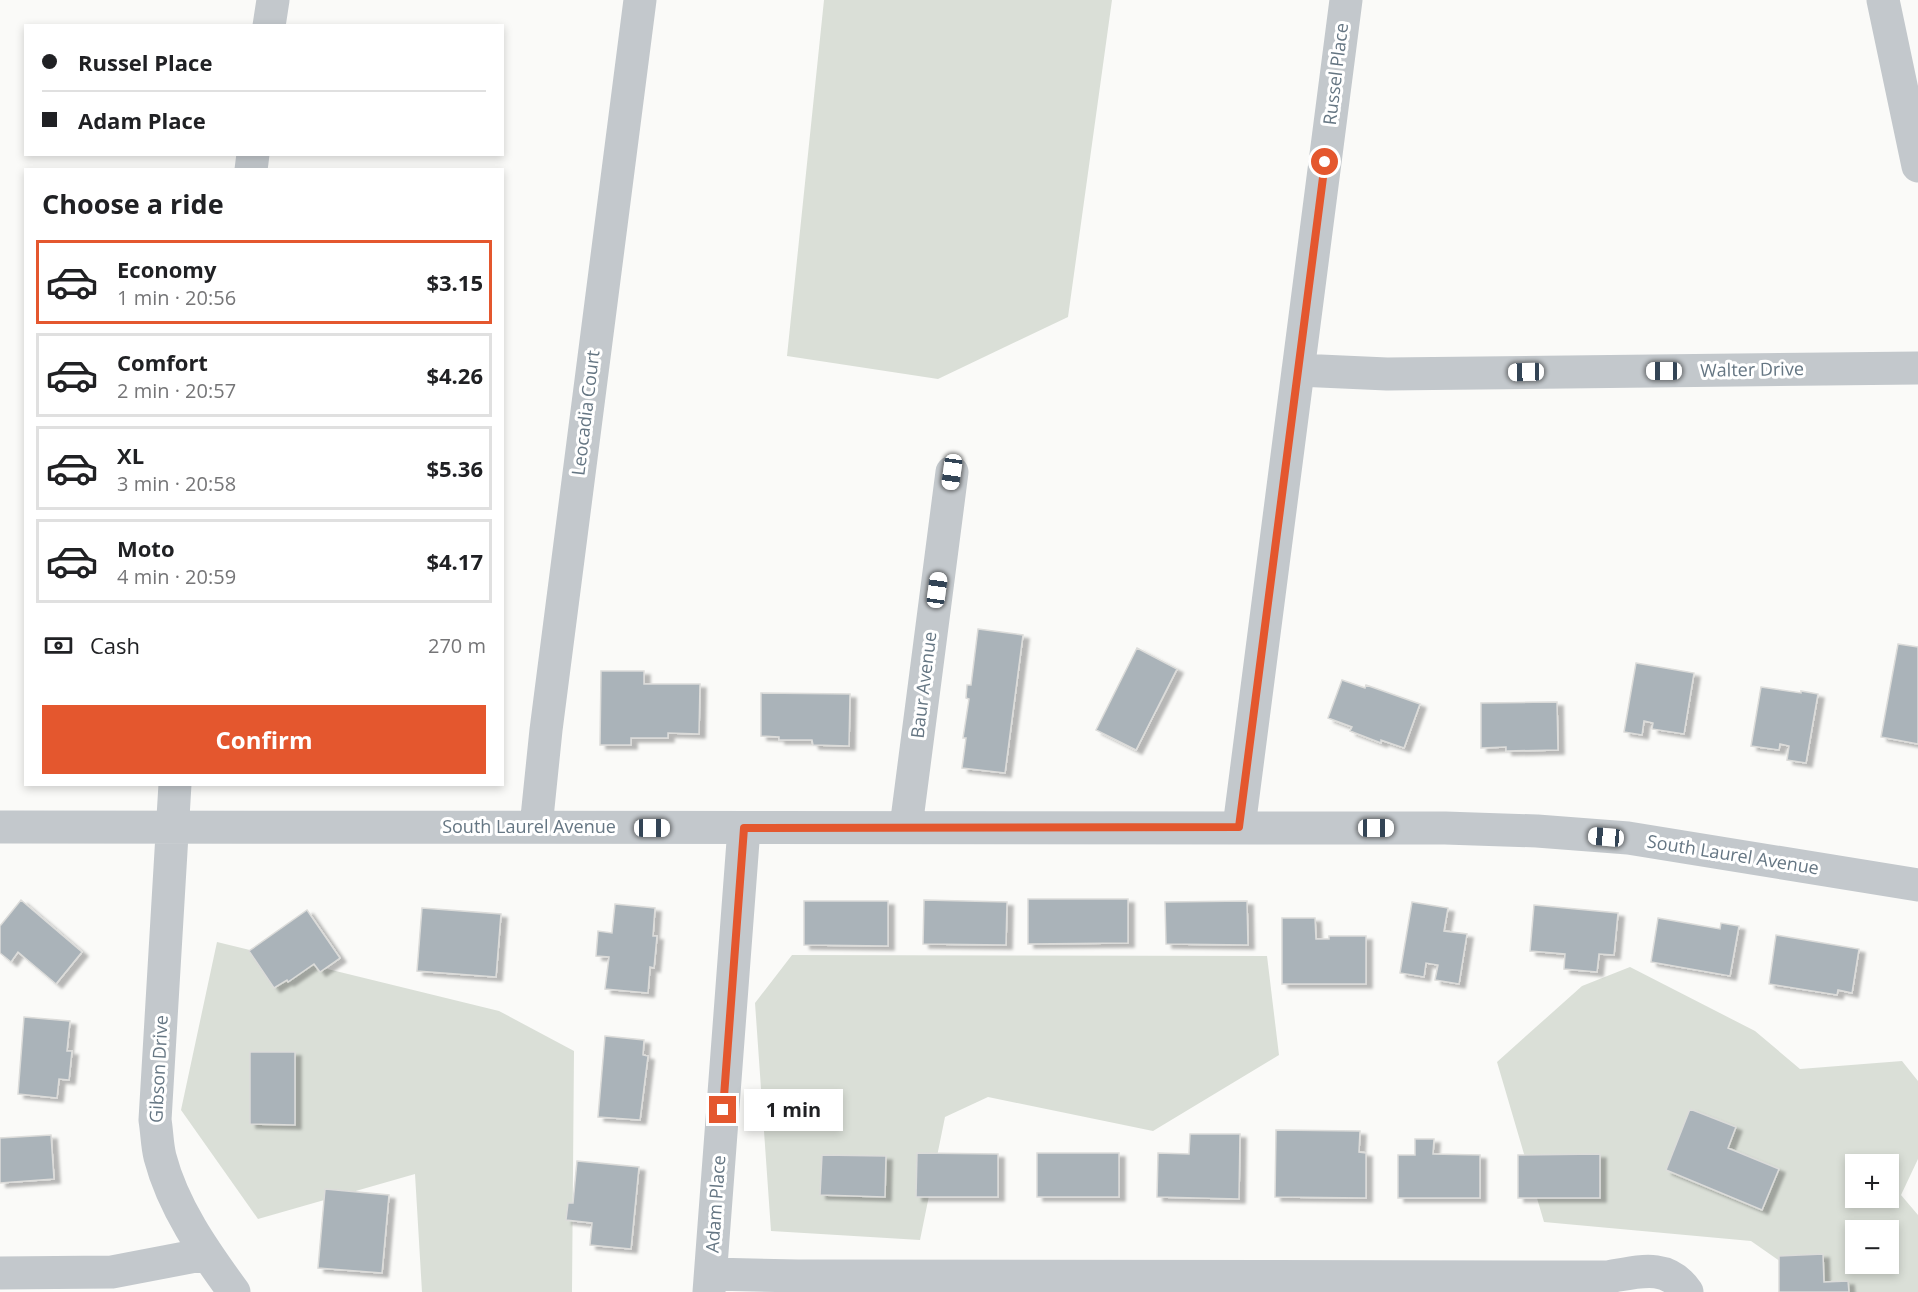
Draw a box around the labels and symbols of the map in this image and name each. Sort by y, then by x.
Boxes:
street label: Russel Place [1317,21,1353,126]
route start [1311,148,1338,175]
street label: Leocadia Court [565,349,605,477]
street label: Walter Drive [1700,356,1804,382]
car [1646,362,1682,380]
car [1508,363,1544,381]
car [941,453,963,491]
car [926,571,948,609]
street label: Baur Avenue [905,630,941,740]
street label: South Laurel Avenue [442,814,616,838]
car [634,819,670,837]
car [1358,819,1394,837]
car [1587,826,1625,848]
street label: South Laurel Avenue [1646,829,1821,879]
street label: Gibson Drive [143,1014,173,1123]
callout: 1 min [744,1089,843,1131]
route end [709,1096,736,1123]
street label: Adam Place [700,1154,730,1254]

